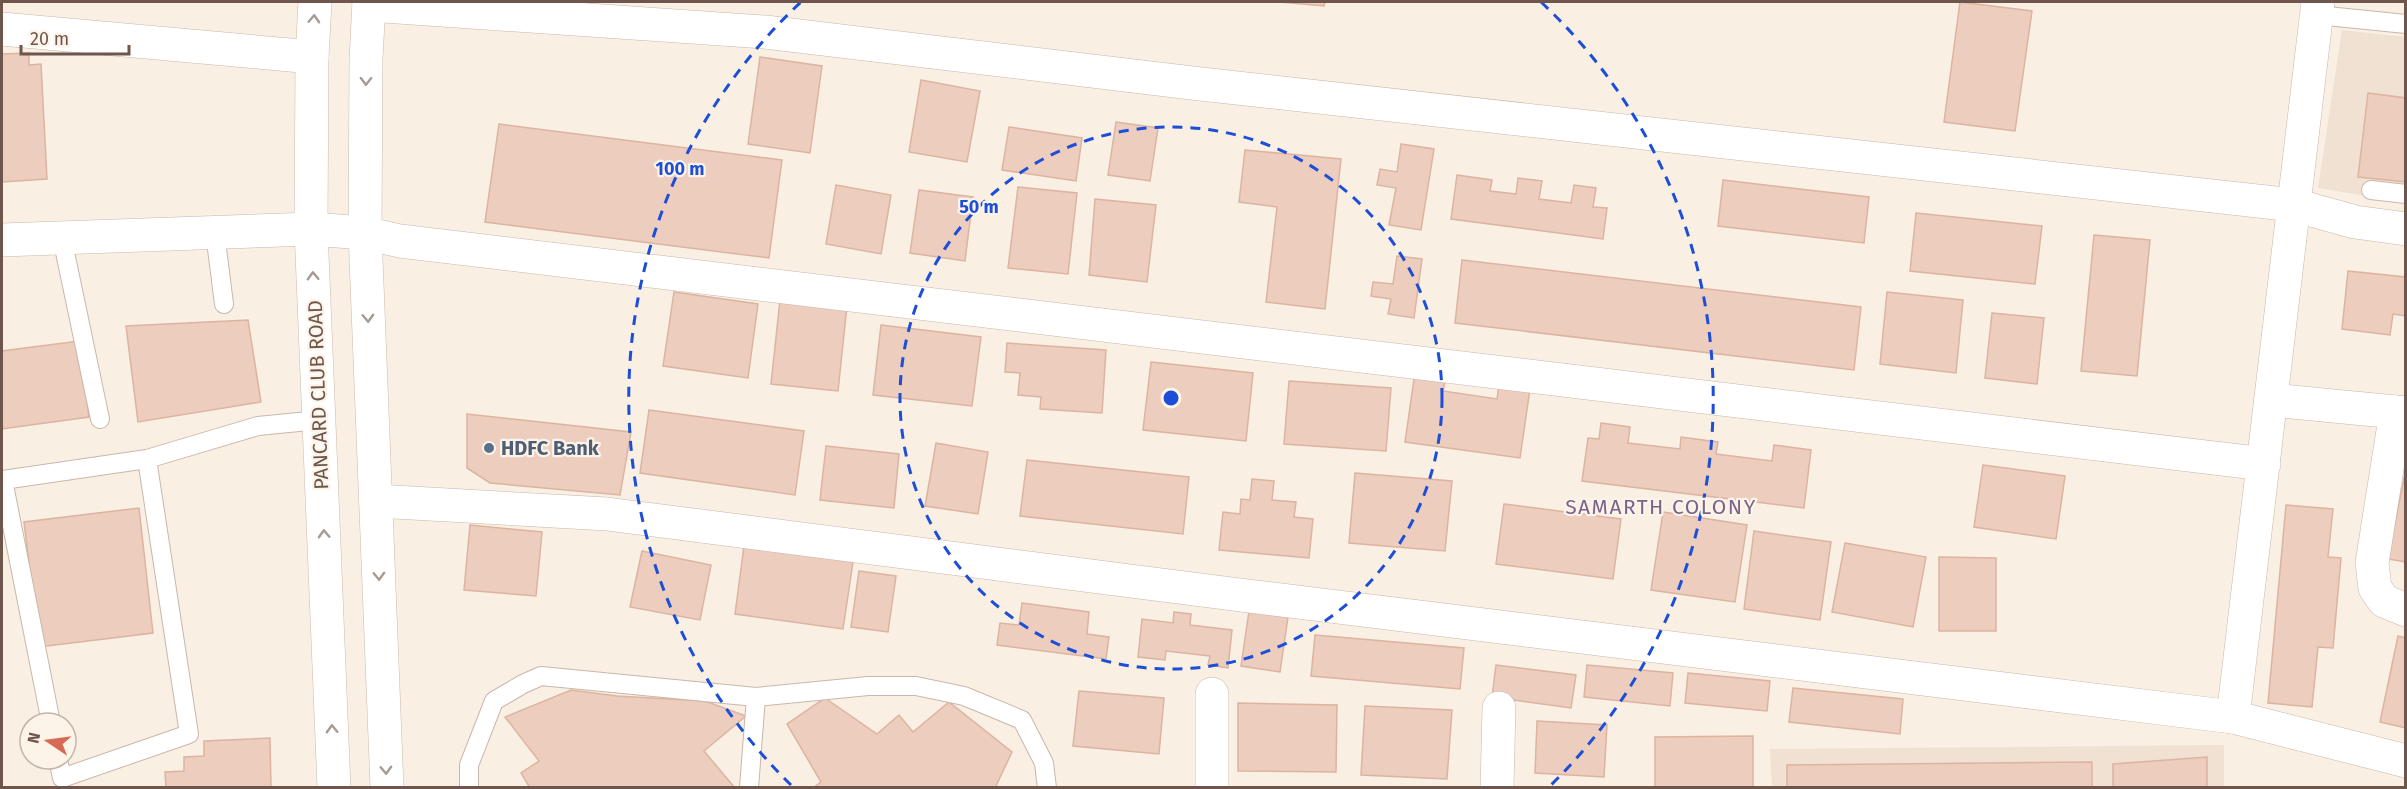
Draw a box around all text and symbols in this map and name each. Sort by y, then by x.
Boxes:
one-way arrow [308,14,321,23]
scale bar [21,18,129,56]
text: 20 m [30,28,69,50]
one-way arrow [360,76,372,85]
text: 100 m [656,158,704,180]
text: 50 m [959,196,999,218]
one-way arrow [306,272,319,281]
street label: PANCARD CLUB ROAD [303,300,333,490]
one-way arrow [362,313,375,322]
centre of rings [1161,388,1181,408]
place label: HDFC Bank [501,436,600,460]
marker: HDFC Bank [482,441,496,455]
district label: SAMARTH COLONY [1565,494,1757,520]
one-way arrow [317,530,330,539]
one-way arrow [372,571,385,580]
north arrow [18,711,78,771]
one-way arrow [325,725,338,734]
text: N [23,730,44,745]
one-way arrow [380,766,392,775]

